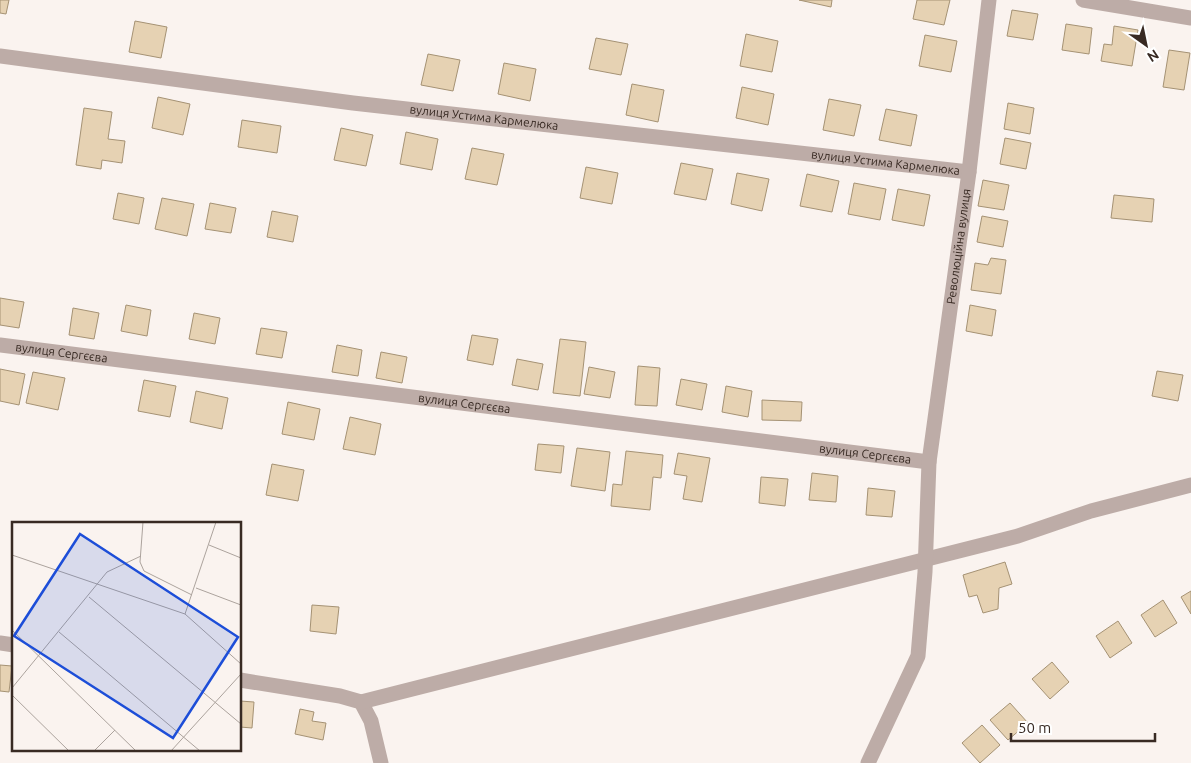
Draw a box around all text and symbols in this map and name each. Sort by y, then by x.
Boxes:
north arrow [1121,20,1171,70]
text: N [1144,46,1162,65]
street label: вулиця Устима Кармелюка [409,102,559,132]
street label: вулиця Устима Кармелюка [811,147,961,177]
street label: Революційна вулиця [944,188,973,305]
street label: вулиця Сергєєва [15,340,108,364]
street label: вулиця Сергєєва [418,391,511,415]
street label: вулиця Сергєєва [818,441,912,466]
inset map [12,522,241,750]
scale bar [1011,710,1155,742]
text: 50 m [1018,719,1051,736]

